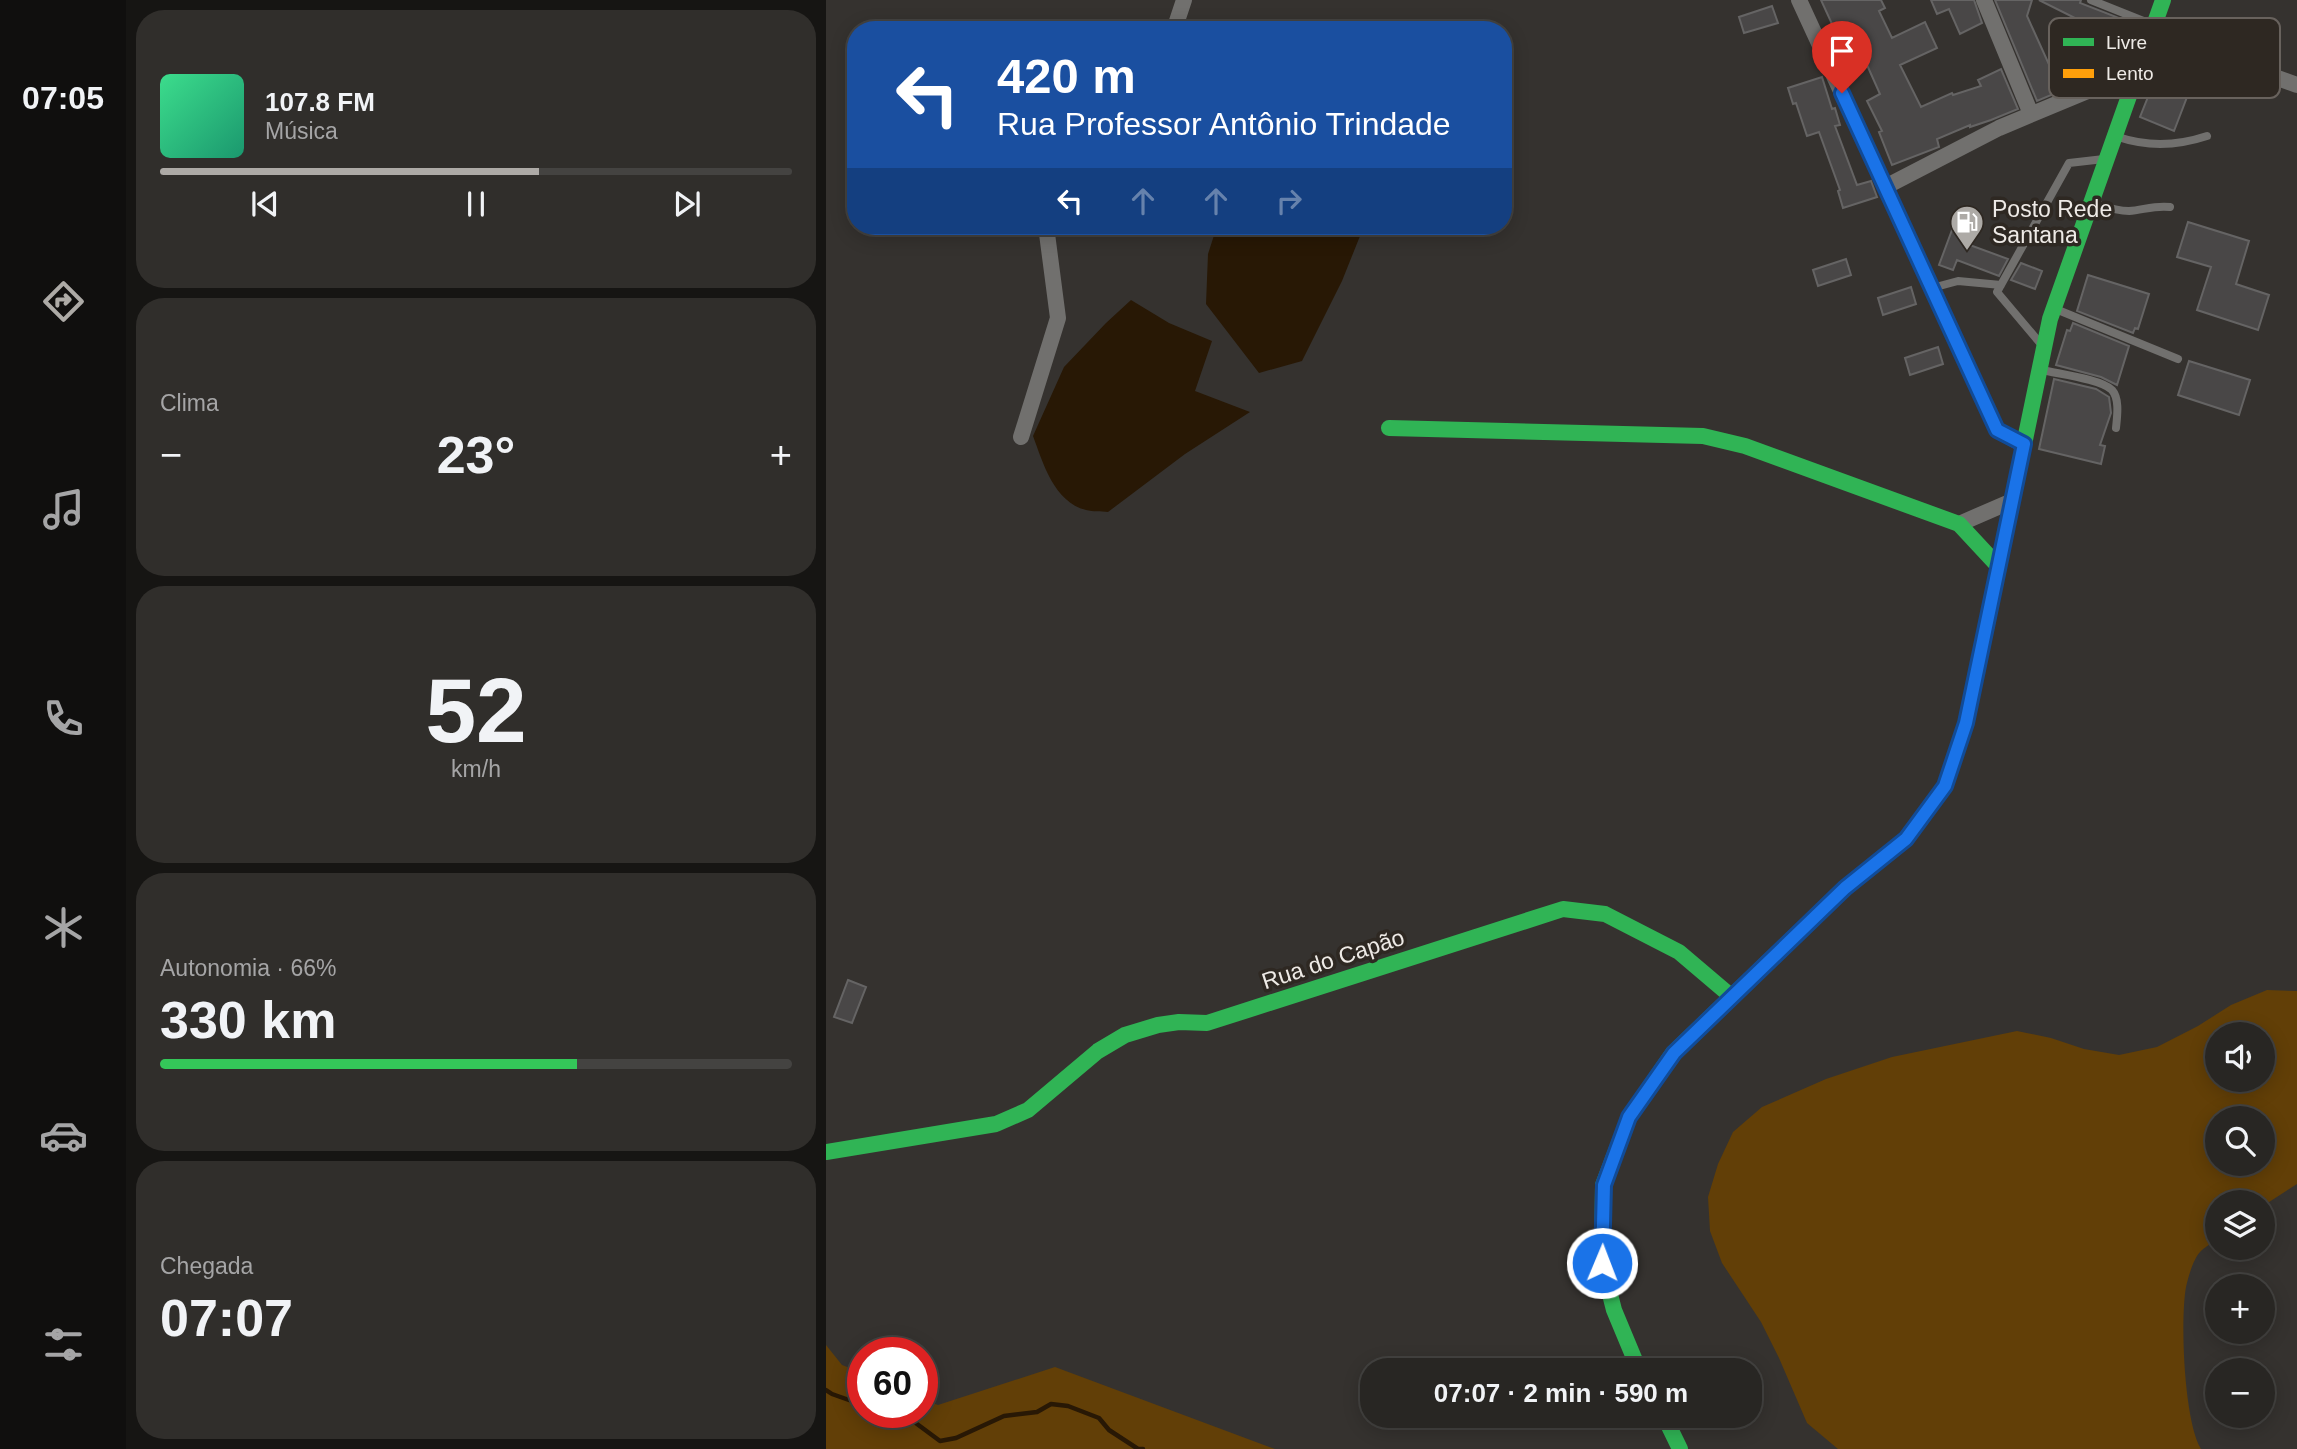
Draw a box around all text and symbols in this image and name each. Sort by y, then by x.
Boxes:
legend [2049,18,2280,98]
pin [1812,21,1872,93]
icon: arrive [1823,32,1861,70]
text: Livre [2106,32,2147,53]
icon: left [882,49,973,140]
text: 420 m [997,49,1136,103]
text: Lento [2106,63,2154,84]
text: 07:05 [22,80,104,116]
text: 107.8 FM [265,87,375,117]
text: Rua Professor Antônio Trindade [997,106,1451,142]
text: Música [265,118,338,144]
icon: left [1051,182,1089,220]
icon: ahead [1124,182,1162,220]
icon: ahead [1197,182,1235,220]
icon: right [1270,182,1308,220]
icon: previous [246,185,284,223]
icon: pause [457,185,495,223]
icon: next [668,185,706,223]
place label: Posto Rede Santana [1992,196,2112,248]
fuel station icon: Posto Rede Santana [1948,203,1986,252]
icon: directions [39,277,88,326]
text: Clima [160,390,219,416]
text: 23° [437,426,515,484]
text: − [160,434,182,476]
text: + [770,434,792,476]
icon: music [39,485,88,534]
text: 52 [425,660,527,761]
icon: phone [39,694,88,743]
text: km/h [451,756,501,782]
icon: climate [39,903,88,952]
street label: Rua do Capão [1258,924,1408,994]
text: Autonomia · 66% [160,955,336,981]
text: 330 km [160,991,336,1049]
map controls [2205,1022,2275,1428]
button: sound [2205,1022,2275,1092]
button: search [2205,1106,2275,1176]
icon: car [39,1111,88,1160]
button: layers [2205,1190,2275,1260]
position arrow [1565,1226,1639,1300]
text: Chegada [160,1253,253,1279]
button: + [2205,1274,2275,1344]
text: 07:07 [160,1289,293,1347]
icon: filters [39,1320,88,1369]
speed limit sign: 60 [847,1337,938,1428]
button: − [2205,1358,2275,1428]
text: 07:07 · 2 min · 590 m [1434,1378,1688,1408]

